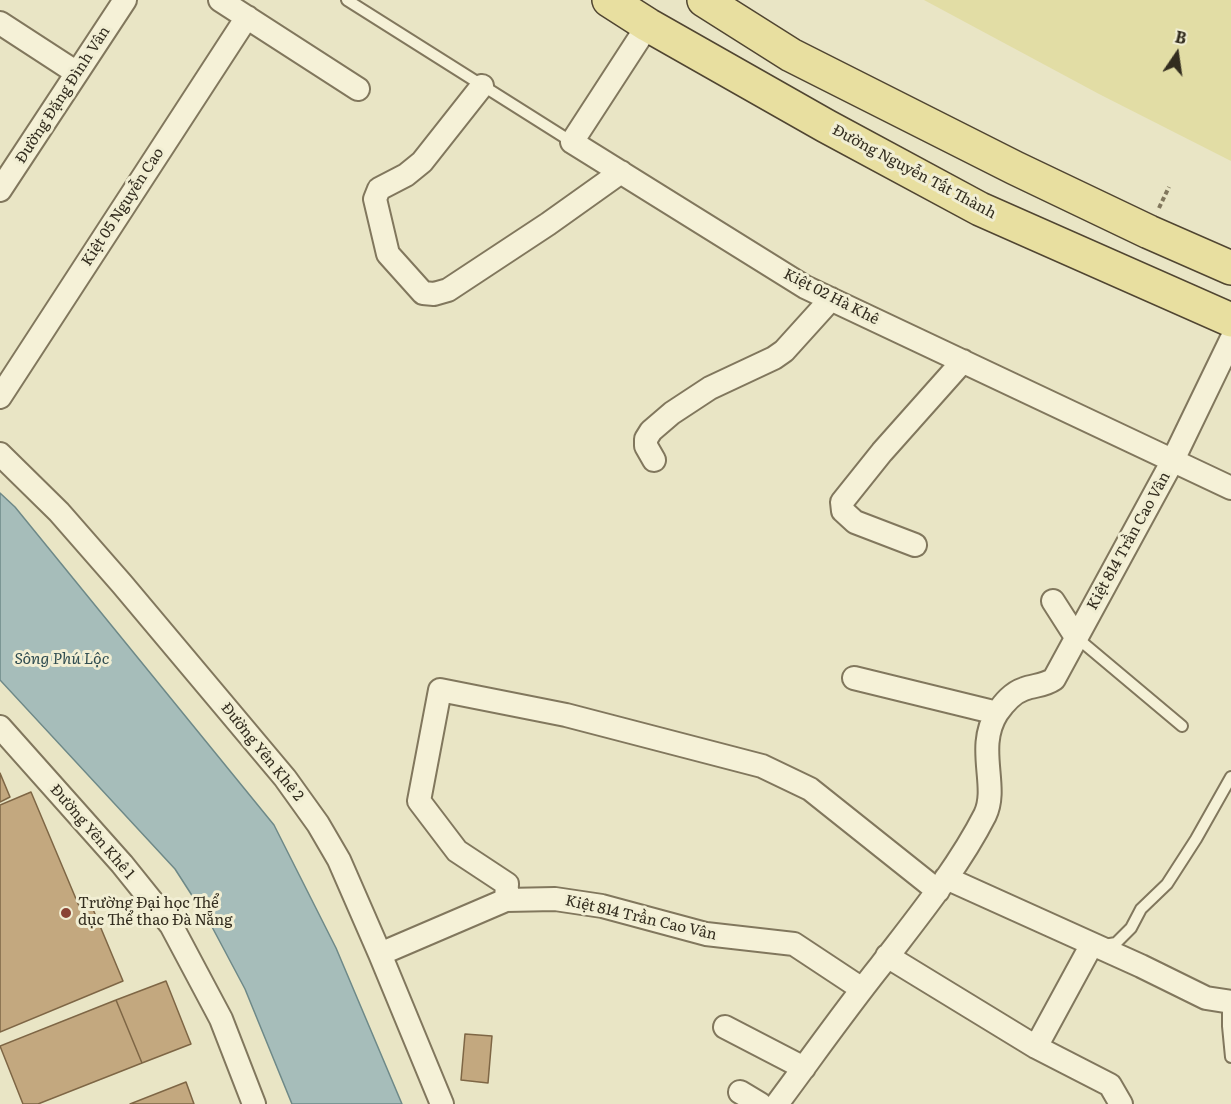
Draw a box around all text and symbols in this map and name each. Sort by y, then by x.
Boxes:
street label: Đường Đặng Đình Vân [12,23,114,167]
north arrow [1147,24,1207,84]
text: B [1173,24,1189,49]
street label: Đường Nguyễn Tất Thành [829,121,999,223]
street label: Kiệt 05 Nguyễn Cao [78,144,168,270]
street label: Kiệt 02 Hà Khê [780,265,882,329]
street label: Kiệt 814 Trần Cao Vân [1084,469,1174,613]
water label: Sông Phú Lộc [15,649,109,669]
street label: Đường Yên Khê 2 [217,699,307,805]
street label: Đường Yên Khê 1 [46,781,138,883]
street label: Kiệt 814 Trần Cao Vân [563,892,719,944]
place label: Trường Đại học Thể dục Thể thao Đà Nẵng [78,895,232,930]
marker: Trường Đại học Thể dục Thể thao Đà Nẵng [59,906,73,920]

